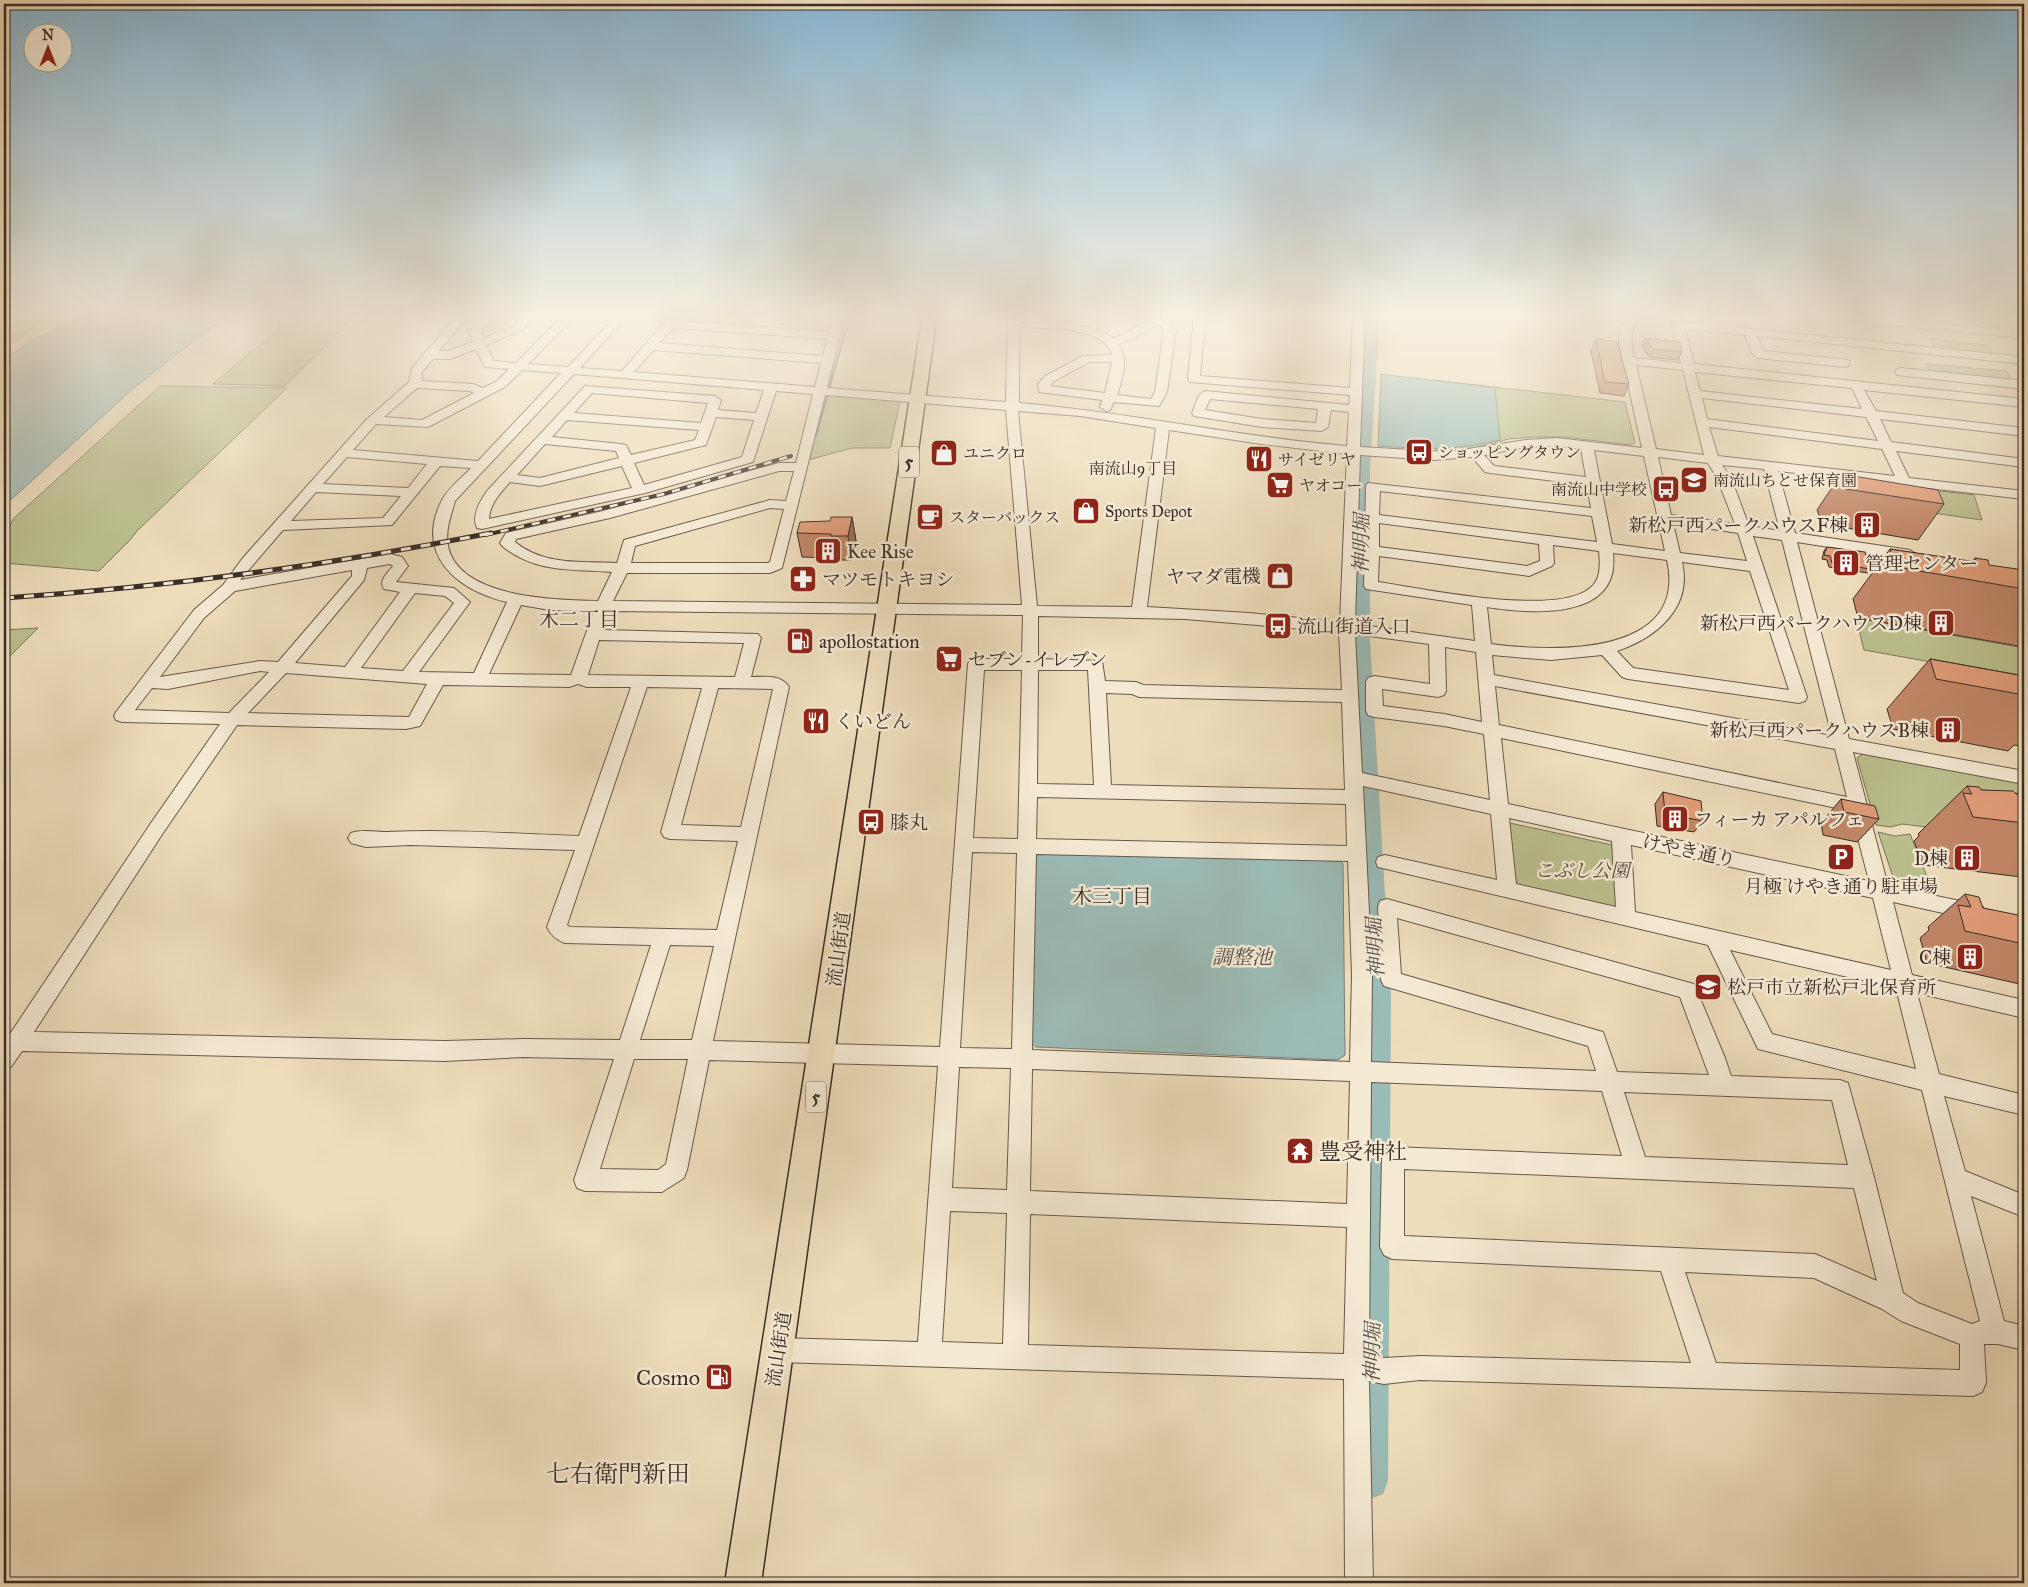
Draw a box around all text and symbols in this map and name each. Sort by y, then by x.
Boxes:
north arrow [22,22,72,72]
text: N [42,27,54,44]
bus stop icon: ショッピングタウン [1404,437,1434,467]
shop icon: ユニクロ [929,438,959,468]
place label: ショッピングタウン [1438,443,1581,462]
place label: ユニクロ [963,444,1027,463]
restaurant icon: サイゼリヤ [1244,444,1274,474]
road number: 5 [899,447,919,478]
place label: サイゼリヤ [1278,450,1356,469]
district label: 南流山9丁目 [1089,459,1177,478]
school or university icon: 南流山ちとせ保育園 [1679,465,1709,495]
supermarket icon: ヤオコー [1265,470,1295,500]
place label: 南流山ちとせ保育園 [1713,471,1857,490]
bus stop icon: 南流山中学校 [1651,474,1681,504]
place label: ヤオコー [1299,476,1362,495]
place label: 南流山中学校 [1551,480,1647,499]
shop icon: Sports Depot [1071,496,1101,526]
cafe icon: スターバックス [915,502,945,532]
place label: Sports Depot [1105,502,1193,521]
place label: スターバックス [949,508,1060,527]
building icon: 新松戸西パークハウスF棟 [1852,510,1882,540]
water label: 神明堀 [1348,511,1374,574]
place label: 新松戸西パークハウスF棟 [1628,514,1848,537]
building icon: Kee Rise [813,536,843,566]
place label: Kee Rise [847,540,914,563]
building icon: 管理センター [1831,548,1861,578]
place label: 管理センター [1865,552,1978,575]
shop icon: ヤマダ電機 [1265,561,1295,591]
pharmacy icon: マツモトキヨシ [788,564,818,594]
place label: ヤマダ電機 [1166,565,1261,588]
place label: マツモトキヨシ [822,568,954,591]
district label: 木二丁目 [539,607,619,631]
building icon: 新松戸西パークハウスD棟 [1926,608,1956,638]
bus stop icon: 流山街道入口 [1263,611,1293,641]
place label: 新松戸西パークハウスD棟 [1700,612,1922,635]
place label: 流山街道入口 [1297,615,1411,638]
fuel station icon: apollostation [785,626,815,656]
place label: apollostation [819,630,920,653]
supermarket icon: セブン-イレブン [934,644,964,674]
place label: セブン-イレブン [968,648,1107,671]
restaurant icon: くいどん [801,706,831,736]
place label: くいどん [835,710,911,733]
building icon: 新松戸西パークハウスB棟 [1933,715,1963,745]
place label: 新松戸西パークハウスB棟 [1709,719,1929,742]
building icon: フィーカ アパルフェ [1660,804,1690,834]
bus stop icon: 膝丸 [856,807,886,837]
place label: フィーカ アパルフェ [1694,808,1865,831]
place label: 膝丸 [890,811,928,834]
street label: けやき通り [1640,829,1738,872]
parking icon: 月極 けやき通り駐車場 [1826,842,1856,872]
building icon: D棟 [1952,843,1982,873]
place label: D棟 [1914,847,1948,870]
park label: こぶし公園 [1534,859,1632,882]
place label: 月極 けやき通り駐車場 [1744,875,1938,898]
district label: 木三丁目 [1072,884,1152,908]
street label: 流山街道 [822,910,855,988]
water label: 神明堀 [1361,914,1389,979]
building icon: C棟 [1955,942,1985,972]
water label: 調整池 [1212,945,1274,969]
place label: C棟 [1919,946,1951,969]
school or university icon: 松戸市立新松戸北保育所 [1693,972,1723,1002]
place label: 松戸市立新松戸北保育所 [1727,976,1936,999]
road number: 5 [806,1082,826,1112]
temple icon: 豊受神社 [1285,1136,1315,1166]
place label: 豊受神社 [1319,1138,1407,1165]
street label: 流山街道 [761,1310,796,1388]
water label: 神明堀 [1359,1320,1385,1383]
fuel station icon: Cosmo [704,1362,734,1392]
place label: Cosmo [636,1364,700,1391]
district label: 七右衛門新田 [546,1459,690,1489]

